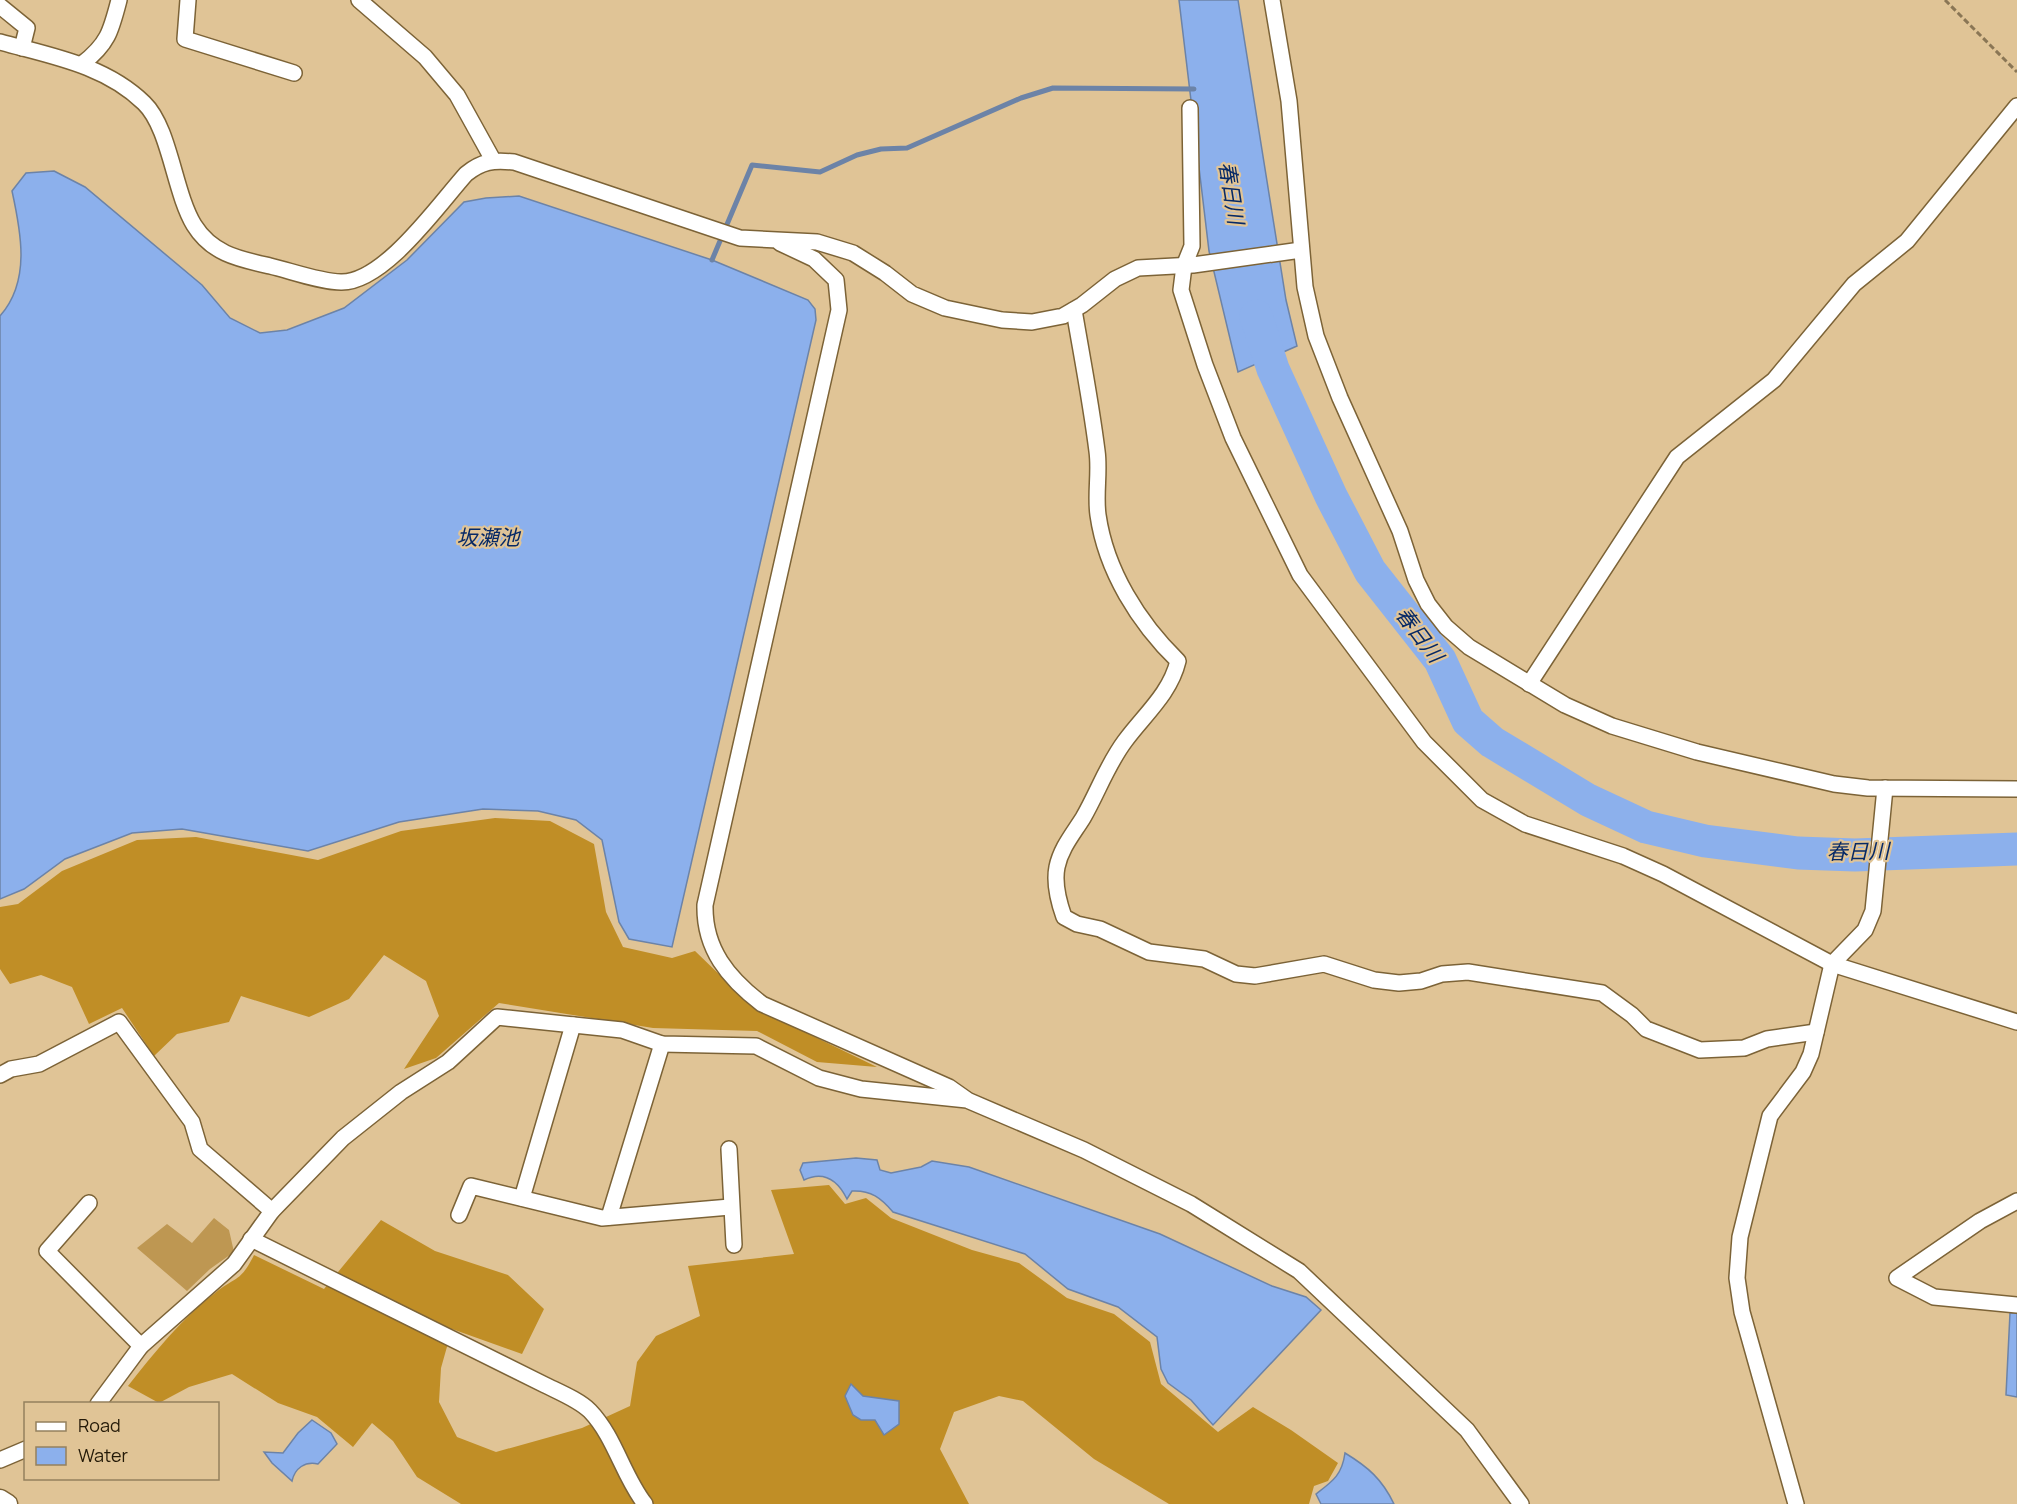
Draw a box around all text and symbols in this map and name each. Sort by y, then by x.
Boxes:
water label: 春日川 [1213,160,1251,228]
water label: 坂瀬池 [457,523,521,551]
water label: 春日川 [1390,601,1451,670]
water label: 春日川 [1826,836,1892,866]
legend [24,1402,219,1480]
text: Road [78,1413,121,1437]
text: Water [78,1443,128,1467]

